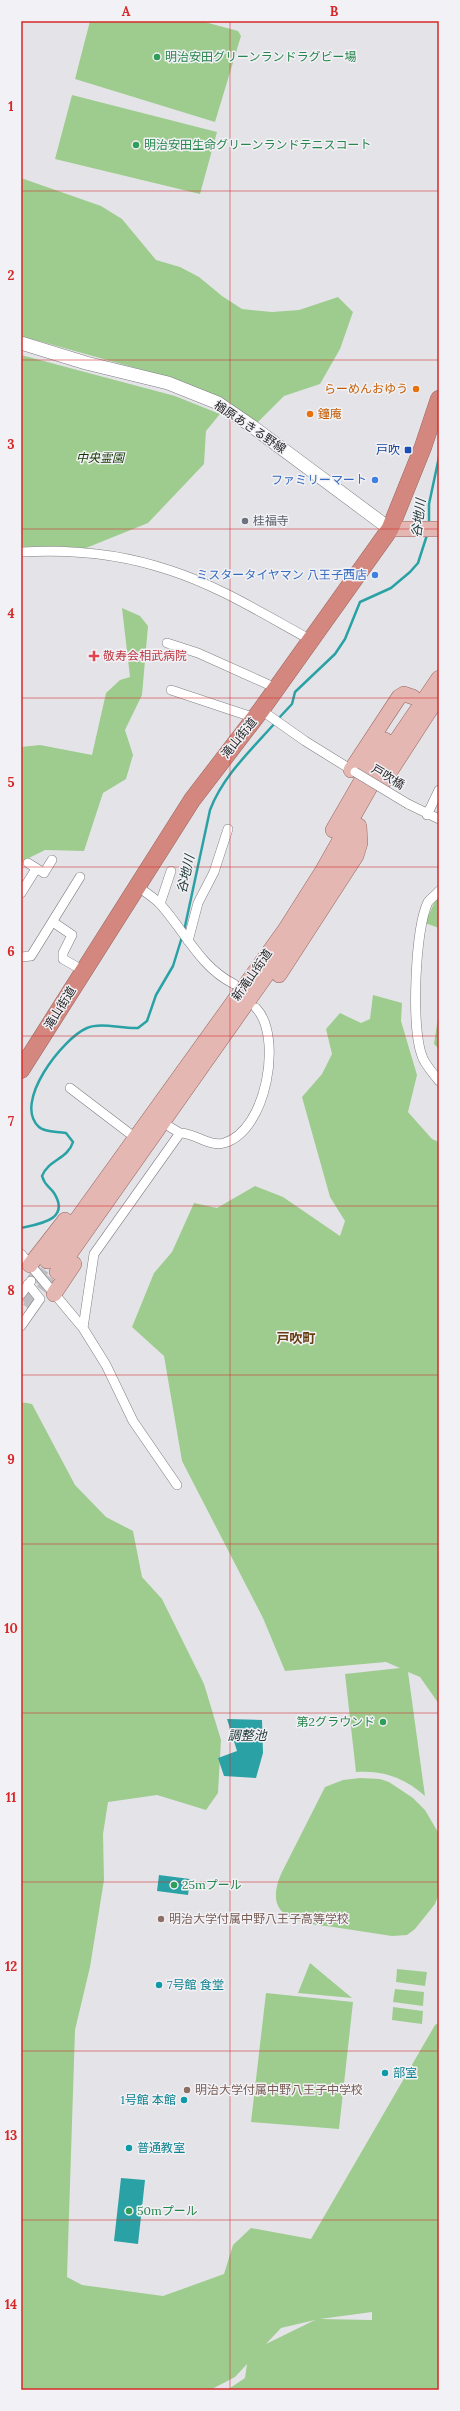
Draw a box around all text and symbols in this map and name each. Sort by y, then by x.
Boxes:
text: A [122,3,131,20]
text: B [330,3,339,20]
place label: 明治安田グリーンランドラグビー場 [165,49,356,64]
marker: 明治安田グリーンランドラグビー場 [152,52,162,62]
text: 1 [8,98,14,115]
place label: 明治安田生命グリーンランドテニスコート [144,137,371,152]
marker: 明治安田生命グリーンランドテニスコート [131,140,141,150]
text: 2 [8,267,15,284]
place label: らーめんおゆう [324,381,408,396]
marker: らーめんおゆう [411,384,421,394]
street label: 楢原あきる野線 [211,397,289,456]
place label: 鐘庵 [318,406,342,421]
marker: 鐘庵 [305,409,315,419]
text: 3 [7,436,15,453]
place label: 戸吹 [376,442,400,457]
marker: 戸吹 [403,445,413,455]
park label: 中央霊園 [76,450,126,465]
place label: ファミリーマート [271,472,367,487]
marker: ファミリーマート [370,475,380,485]
water label: 谷地川 [408,496,430,538]
place label: 桂福寺 [253,513,289,528]
marker: 桂福寺 [240,516,250,526]
place label: ミスタータイヤマン 八王子西店 [196,567,367,582]
marker: ミスタータイヤマン 八王子西店 [370,570,380,580]
text: 4 [7,605,15,622]
place label: 敬寿会相武病院 [103,648,187,663]
marker: 敬寿会相武病院 [88,650,100,662]
street label: 滝山街道 [218,714,260,761]
street label: 戸吹橋 [369,761,408,792]
text: 5 [7,774,15,791]
water label: 谷地川 [173,851,199,895]
text: 6 [7,943,15,960]
street label: 新滝山街道 [228,946,275,1004]
street label: 滝山街道 [40,983,79,1032]
text: 7 [8,1113,14,1130]
text: 8 [7,1282,15,1299]
district label: 戸吹町 [276,1330,316,1347]
text: 9 [7,1451,15,1468]
text: 10 [4,1620,18,1637]
place label: 第2グラウンド [297,1714,375,1729]
marker: 第2グラウンド [378,1717,388,1727]
water label: 調整池 [227,1727,268,1744]
text: 11 [6,1789,16,1806]
place label: 25mプール [182,1877,242,1892]
marker: 25mプール [169,1880,179,1890]
place label: 明治大学付属中野八王子高等学校 [169,1911,349,1926]
marker: 明治大学付属中野八王子高等学校 [156,1914,166,1924]
text: 12 [5,1958,17,1975]
place label: 7号館 食堂 [167,1977,224,1992]
marker: 7号館 食堂 [154,1980,164,1990]
place label: 部室 [393,2065,417,2080]
marker: 部室 [380,2068,390,2078]
place label: 明治大学付属中野八王子中学校 [195,2082,363,2097]
marker: 明治大学付属中野八王子中学校 [182,2085,192,2095]
place label: 1号館 本館 [120,2092,176,2107]
marker: 1号館 本館 [179,2095,189,2105]
text: 13 [5,2127,17,2144]
place label: 普通教室 [137,2140,185,2155]
marker: 普通教室 [124,2143,134,2153]
place label: 50mプール [137,2203,198,2218]
marker: 50mプール [124,2206,134,2216]
text: 14 [5,2296,17,2313]

